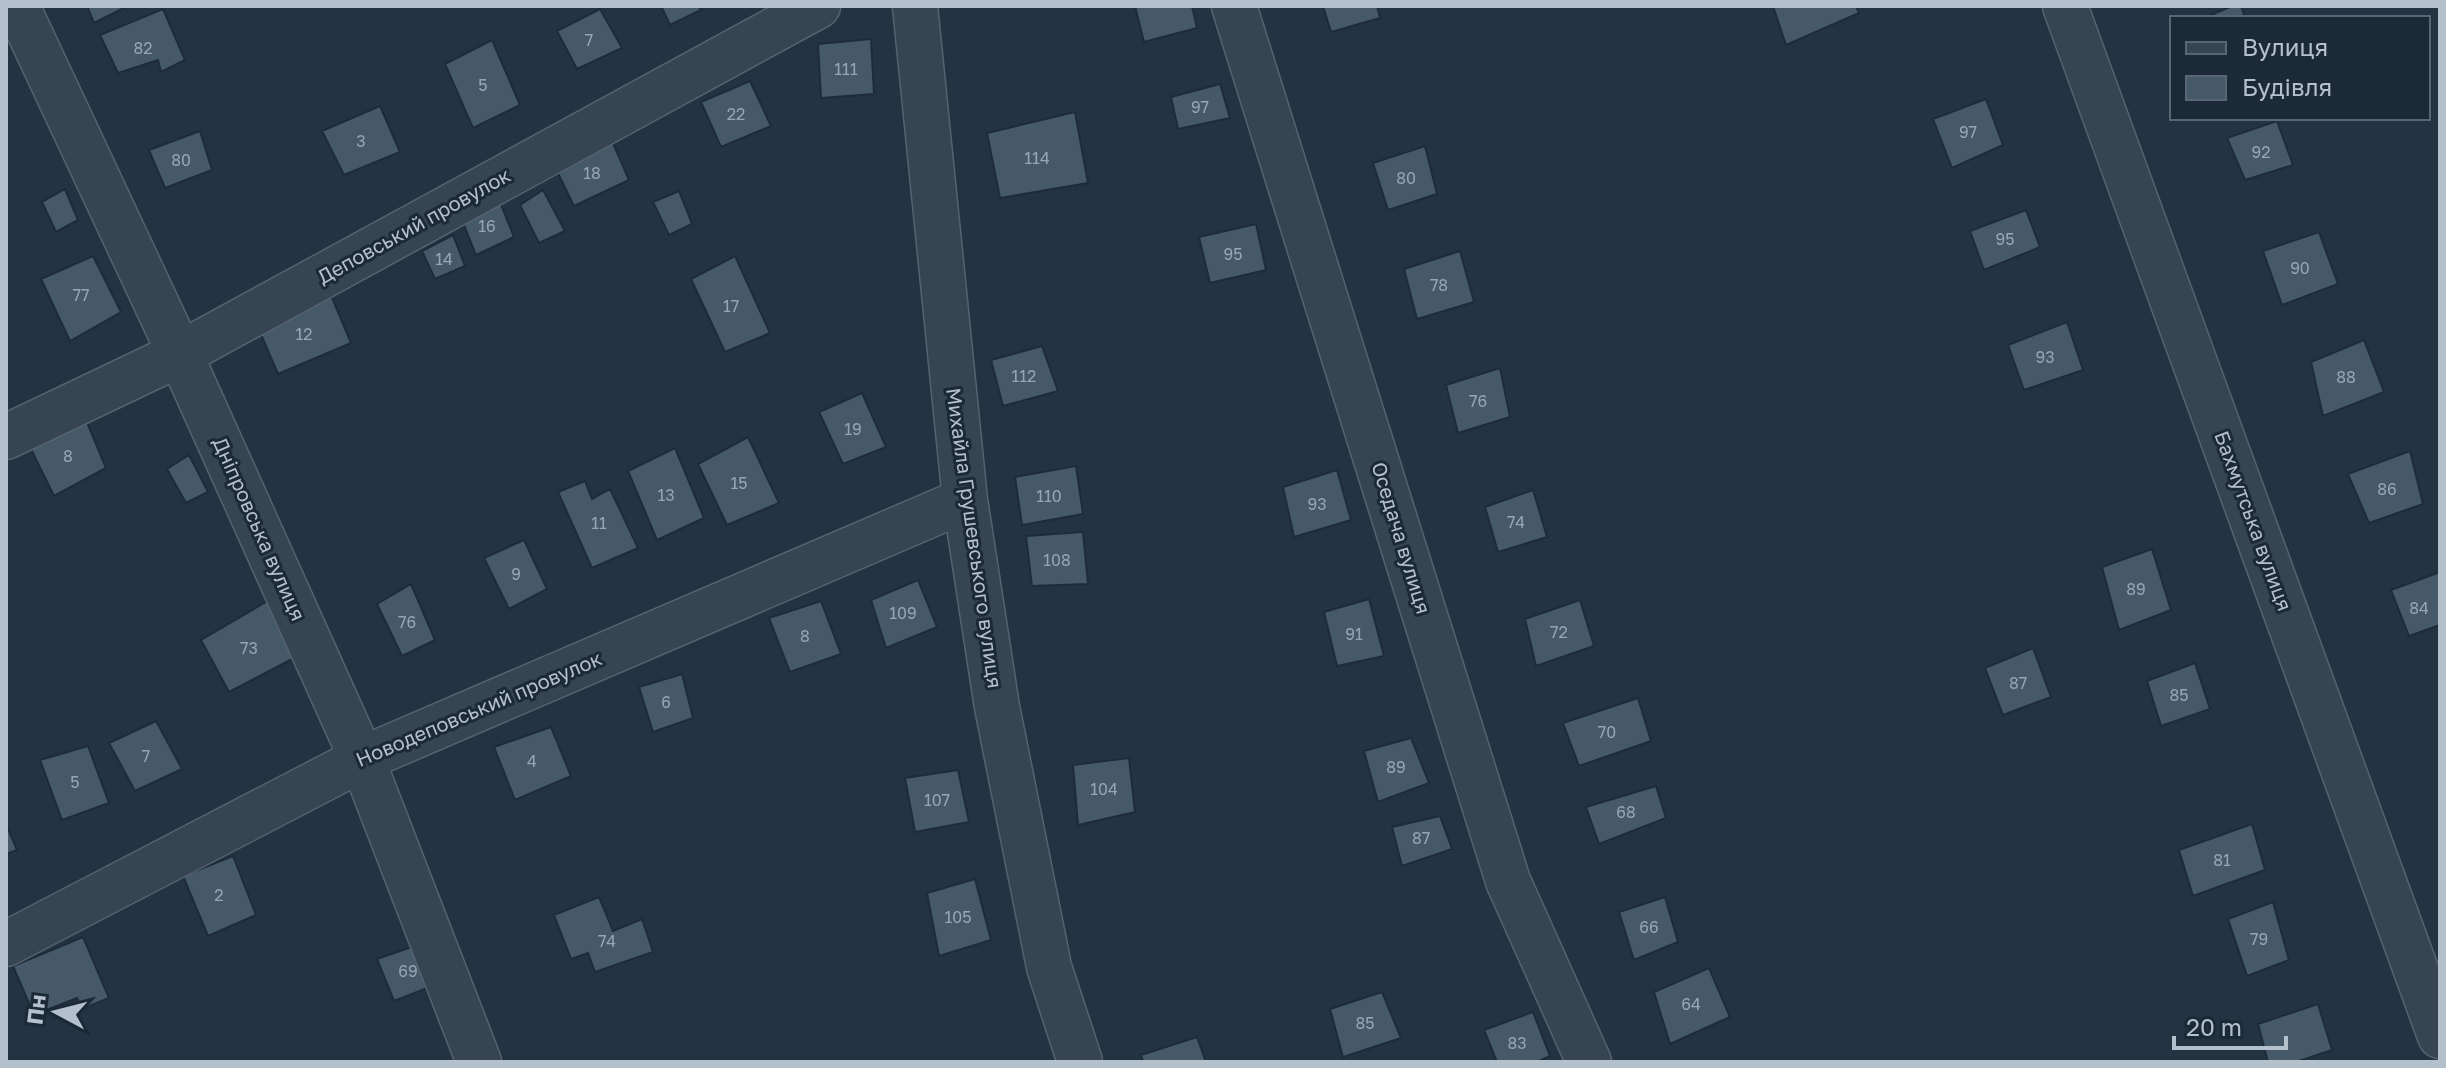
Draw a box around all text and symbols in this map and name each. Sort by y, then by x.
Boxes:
legend [2170,16,2430,120]
house number: 7 [585,30,593,50]
text: Вулиця [2242,32,2328,61]
house number: 82 [133,38,153,58]
house number: 111 [834,59,858,79]
text: Будівля [2242,72,2332,101]
house number: 5 [478,75,488,95]
house number: 97 [1191,97,1209,117]
house number: 22 [727,104,745,124]
house number: 97 [1959,122,1977,142]
house number: 3 [356,131,366,151]
house number: 92 [2252,142,2270,162]
house number: 114 [1024,148,1050,168]
house number: 80 [171,150,191,170]
street label: Деповський провулок [313,162,514,288]
house number: 18 [583,163,601,183]
house number: 80 [1396,168,1416,188]
house number: 16 [478,216,496,236]
house number: 95 [1996,229,2014,249]
house number: 95 [1224,244,1242,264]
house number: 14 [435,249,453,269]
house number: 90 [2290,258,2310,278]
house number: 78 [1430,275,1448,295]
house number: 77 [73,285,89,305]
house number: 17 [723,296,739,316]
house number: 12 [295,324,313,344]
house number: 93 [2035,347,2055,367]
house number: 112 [1012,366,1036,386]
house number: 88 [2336,367,2356,387]
street label: Михайла Грушевського вулиця [942,386,1008,690]
house number: 76 [1469,391,1487,411]
house number: 19 [844,419,862,439]
street label: Бахмутська вулиця [2210,427,2298,614]
street label: Дніпровська вулиця [209,433,311,624]
house number: 8 [63,446,73,466]
street label: Оседача вулиця [1367,459,1436,617]
house number: 15 [730,473,748,493]
house number: 86 [2377,479,2397,499]
house number: 13 [657,485,675,505]
house number: 110 [1036,486,1062,506]
house number: 93 [1307,494,1327,514]
house number: 74 [1507,512,1525,532]
house number: 11 [591,513,607,533]
house number: 108 [1043,550,1071,570]
house number: 9 [511,564,521,584]
house number: 89 [2126,579,2146,599]
house number: 84 [2409,598,2429,618]
house number: 109 [889,603,917,623]
house number: 76 [398,612,416,632]
house number: 72 [1550,622,1568,642]
house number: 91 [1345,624,1363,644]
house number: 8 [800,626,810,646]
house number: 73 [240,638,258,658]
street label: Новодеповський провулок [352,645,605,771]
house number: 87 [2009,673,2027,693]
house number: 85 [2169,685,2189,705]
house number: 6 [661,692,671,712]
house number: 70 [1598,722,1616,742]
house number: 7 [142,746,150,766]
house number: 4 [527,751,537,771]
house number: 89 [1386,757,1406,777]
house number: 5 [70,772,80,792]
house number: 104 [1090,779,1118,799]
house number: 107 [924,790,950,810]
house number: 68 [1616,802,1636,822]
house number: 87 [1412,828,1430,848]
house number: 81 [2213,850,2231,870]
house number: 2 [214,885,224,905]
house number: 105 [945,907,971,927]
house number: 66 [1639,917,1659,937]
house number: 79 [2250,929,2268,949]
house number: 74 [598,931,616,951]
house number: 69 [398,961,418,981]
north arrow [16,972,96,1052]
text: Пн [20,993,51,1026]
house number: 64 [1681,994,1701,1014]
scale bar [2174,1000,2286,1050]
text: 20 m [2186,1012,2242,1041]
house number: 85 [1355,1013,1375,1033]
house number: 83 [1507,1033,1527,1053]

